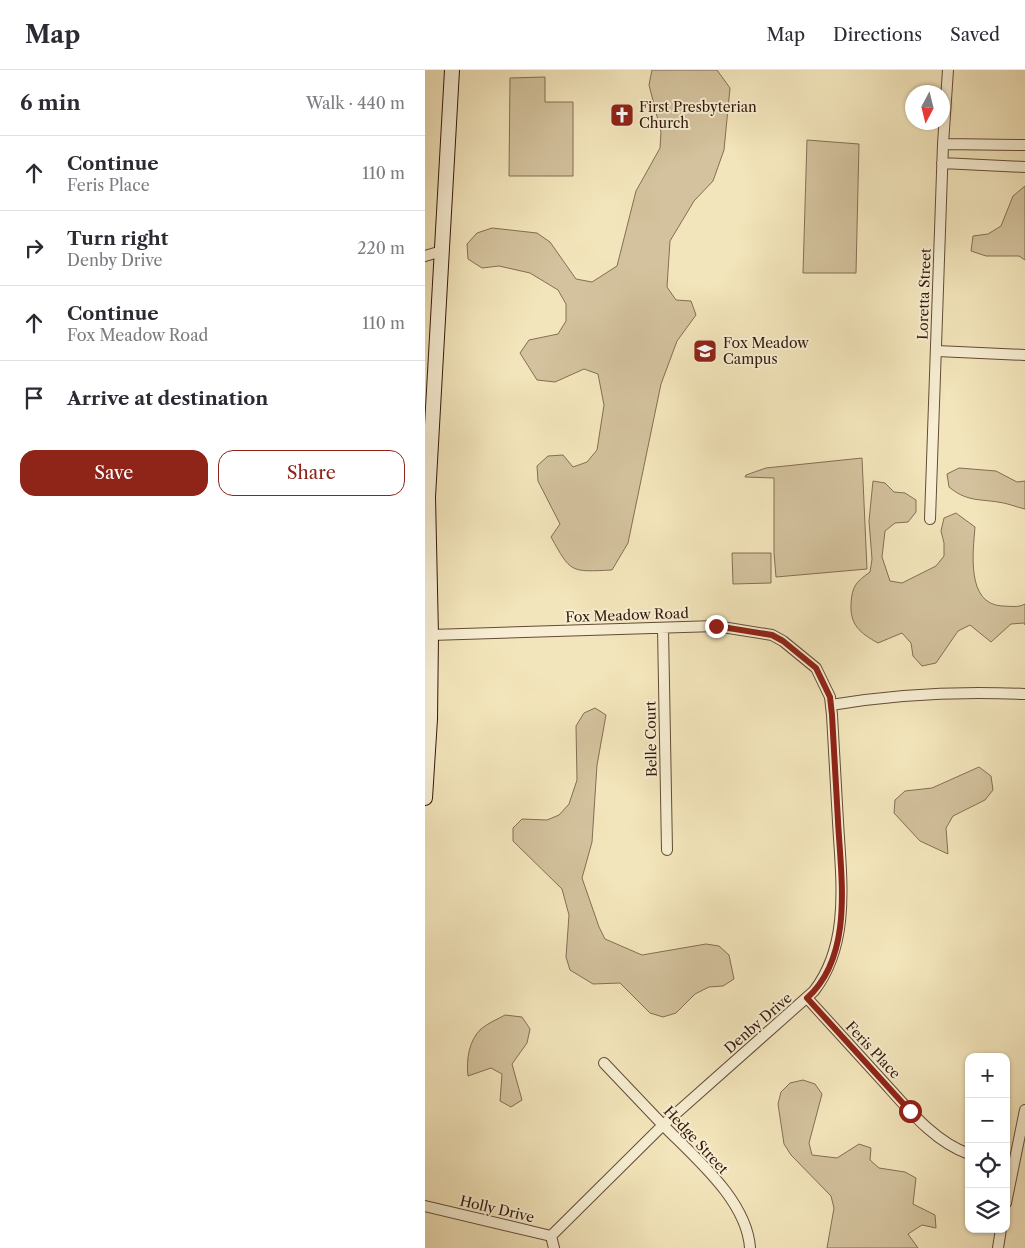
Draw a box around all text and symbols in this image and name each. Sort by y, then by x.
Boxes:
text: Map [25,20,80,49]
text: Map [766,24,805,46]
text: Directions [833,24,922,46]
text: Saved [950,24,1000,46]
north arrow [905,85,950,130]
text: 6 min [20,90,81,115]
text: Walk · 440 m [306,93,405,113]
place label: First Presbyterian Church [639,98,757,132]
church icon: First Presbyterian Church [609,102,635,128]
text: Continue [67,152,159,175]
icon: ahead [20,159,48,187]
text: 110 m [362,163,405,183]
text: Feris Place [67,175,150,195]
text: Turn right [67,227,168,250]
icon: right [20,234,48,262]
text: 220 m [357,238,405,258]
street label: Loretta Street [913,248,935,340]
text: Denby Drive [67,250,162,270]
text: Continue [67,302,159,325]
icon: ahead [20,309,48,337]
text: 110 m [362,313,405,333]
text: Fox Meadow Road [67,325,208,345]
place label: Fox Meadow Campus [723,334,809,368]
school or university icon: Fox Meadow Campus [692,338,718,364]
icon: arrive [20,384,48,412]
text: Arrive at destination [67,387,268,410]
button: Save [20,450,208,496]
button: Share [218,450,405,496]
street label: Fox Meadow Road [565,604,690,626]
route end [705,615,728,638]
street label: Belle Court [641,701,661,777]
street label: Denby Drive [721,989,796,1057]
street label: Feris Place [842,1017,904,1083]
map controls [965,1053,1010,1233]
button: + [965,1053,1010,1098]
button: − [965,1098,1010,1143]
route start [899,1100,922,1123]
street label: Hedge Street [660,1102,732,1178]
button: locate [965,1143,1010,1188]
button: layers [965,1188,1010,1233]
street label: Holly Drive [458,1192,536,1226]

